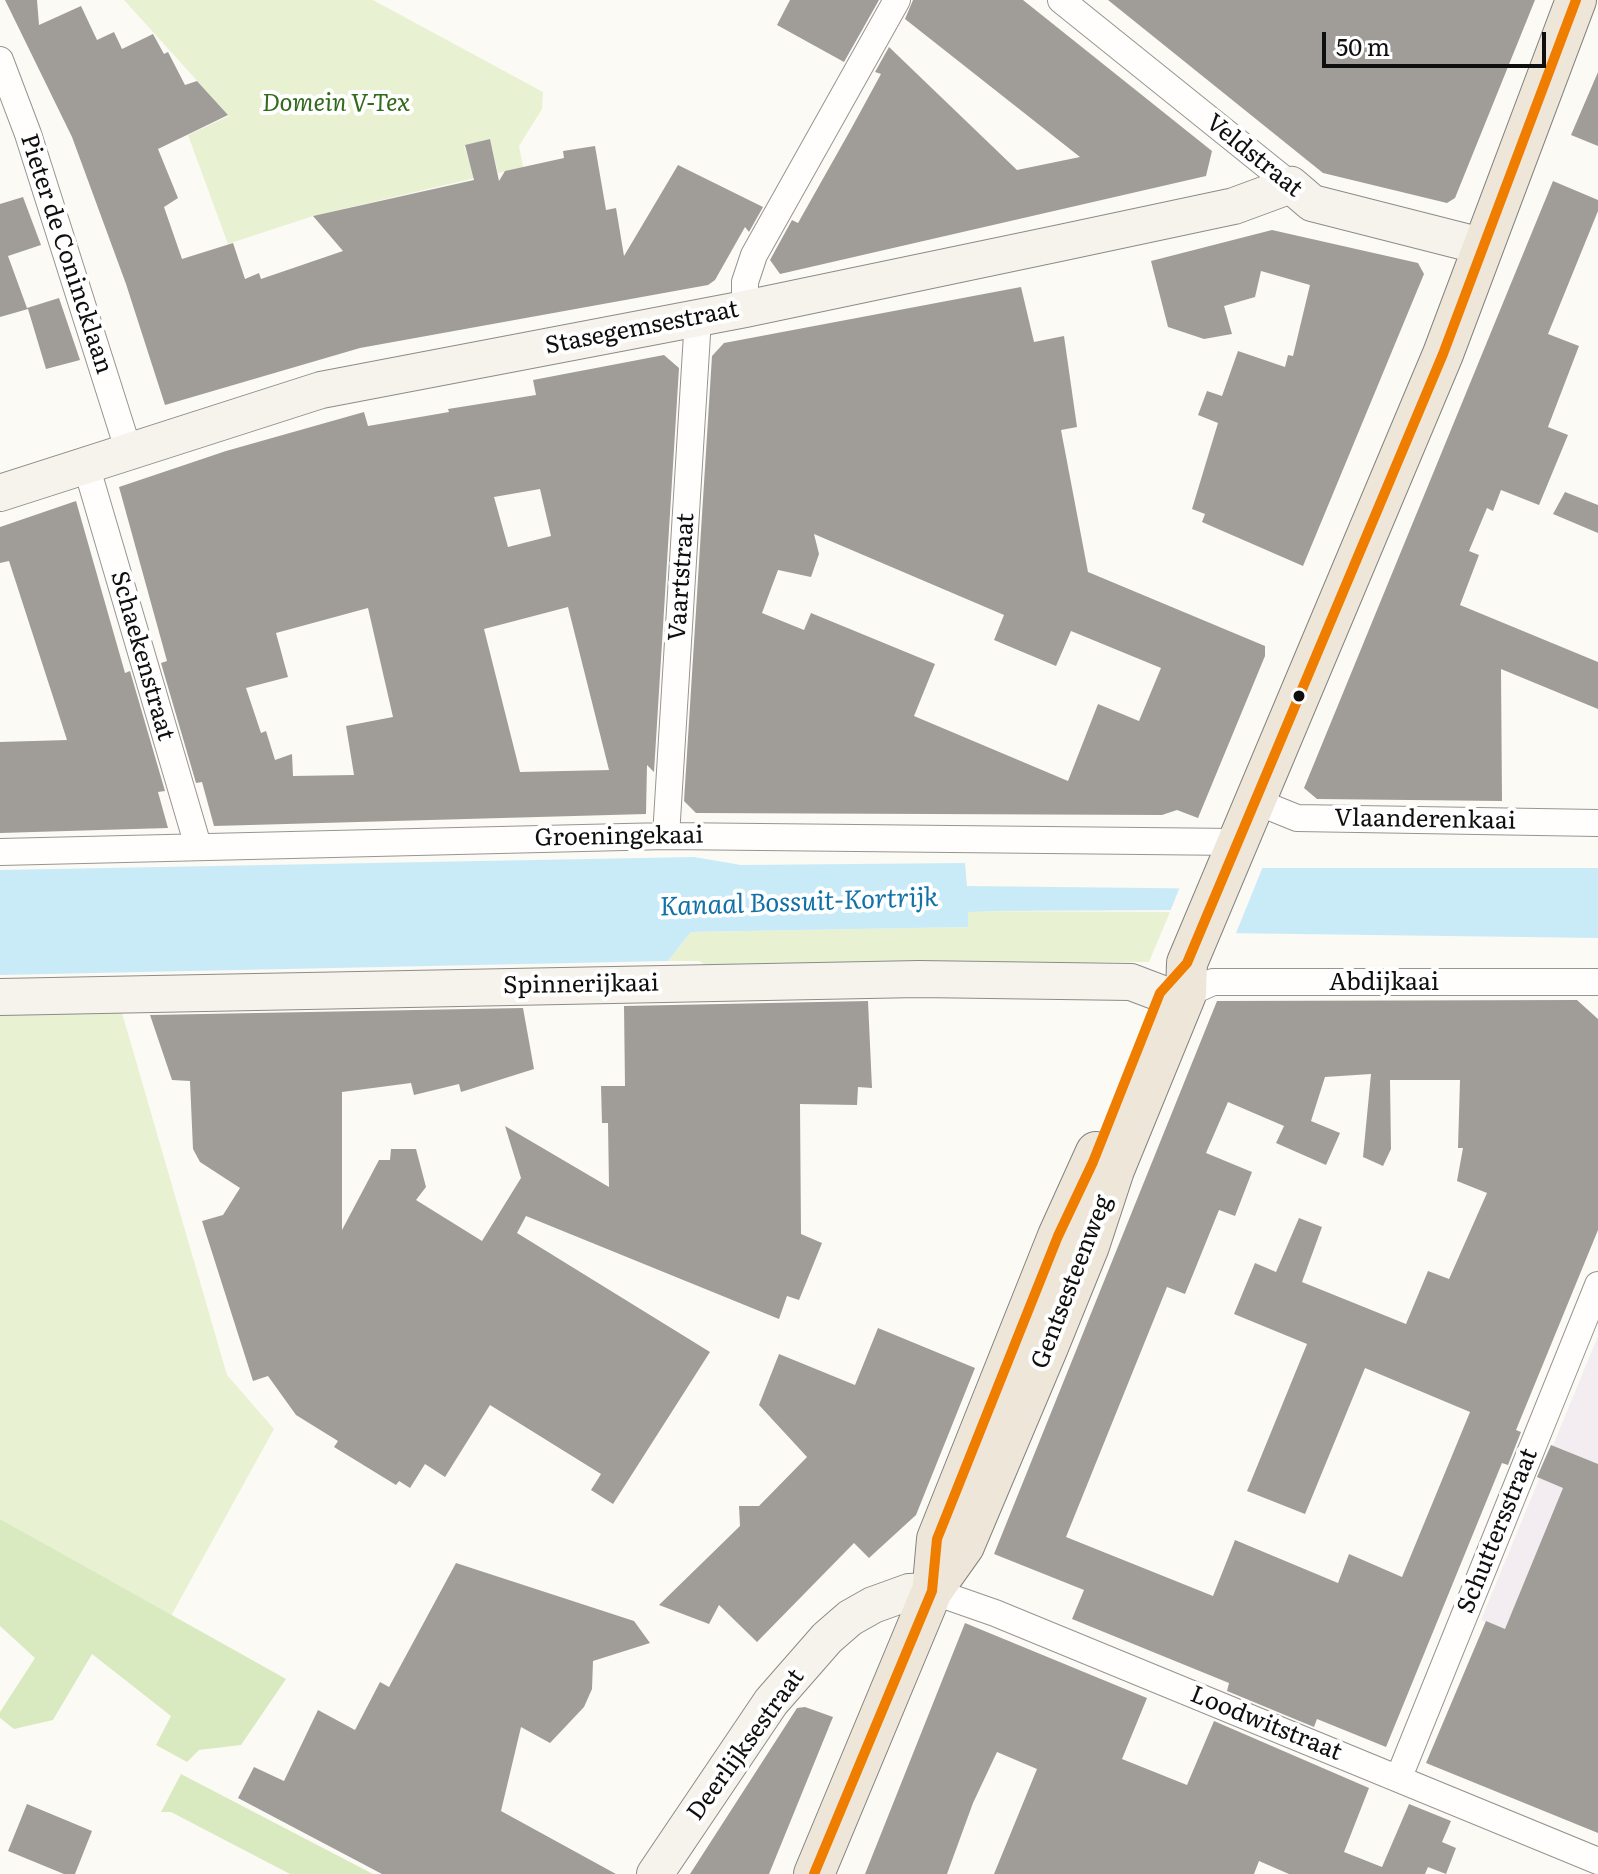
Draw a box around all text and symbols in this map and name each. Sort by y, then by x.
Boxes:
scale bar [1326,16,1550,66]
text: 50 m [1336,28,1390,63]
park label: Domein V-Tex [262,90,410,118]
street label: Veldstraat [1200,108,1308,204]
street label: Pieter de Conincklaan [14,130,118,378]
street label: Stasegemsestraat [543,295,741,361]
street label: Vaartstraat [663,512,701,642]
street label: Schaekenstraat [104,568,180,744]
unlabelled marker [1291,688,1307,704]
street label: Vlaanderenkaai [1334,804,1516,836]
street label: Groeningekaai [534,821,704,853]
water label: Kanaal Bossuit-Kortrijk [659,883,939,923]
street label: Spinnerijkaai [503,969,659,1001]
street label: Abdijkaai [1329,969,1439,997]
street label: Gentsesteenweg [1026,1191,1118,1373]
street label: Schuttersstraat [1452,1444,1544,1618]
street label: Deerlijksestraat [681,1664,811,1826]
street label: Loodwitstraat [1186,1681,1346,1767]

